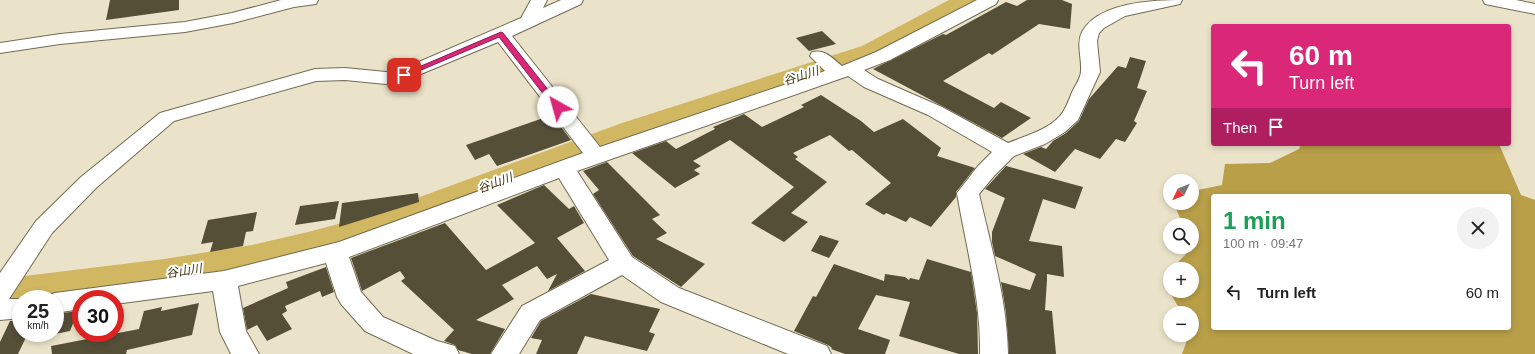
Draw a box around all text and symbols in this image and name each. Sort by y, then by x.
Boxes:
icon: left [1223,40,1275,92]
text: 60 m [1289,40,1353,71]
pin [387,58,421,92]
water label: 谷山川 [782,63,822,88]
icon: arrive [393,64,415,86]
text: Turn left [1289,73,1354,93]
position arrow [537,86,579,128]
icon: arrive [1265,116,1287,138]
text: Then [1223,119,1257,136]
water label: 谷山川 [476,170,516,196]
north arrow [1163,174,1199,210]
map controls [1163,174,1199,342]
text: 1 min [1223,207,1286,234]
button: close [1457,207,1499,249]
button: search [1163,218,1199,254]
text: 100 m · 09:47 [1223,236,1303,251]
water label: 谷山川 [165,261,205,281]
button: + [1163,262,1199,298]
icon: left [1223,281,1245,303]
text: Turn left [1257,284,1316,301]
text: 60 m [1466,284,1499,301]
speed limit sign: 30 [72,290,124,342]
text: 25 [27,300,49,322]
button: − [1163,306,1199,342]
text: km/h [27,320,49,331]

